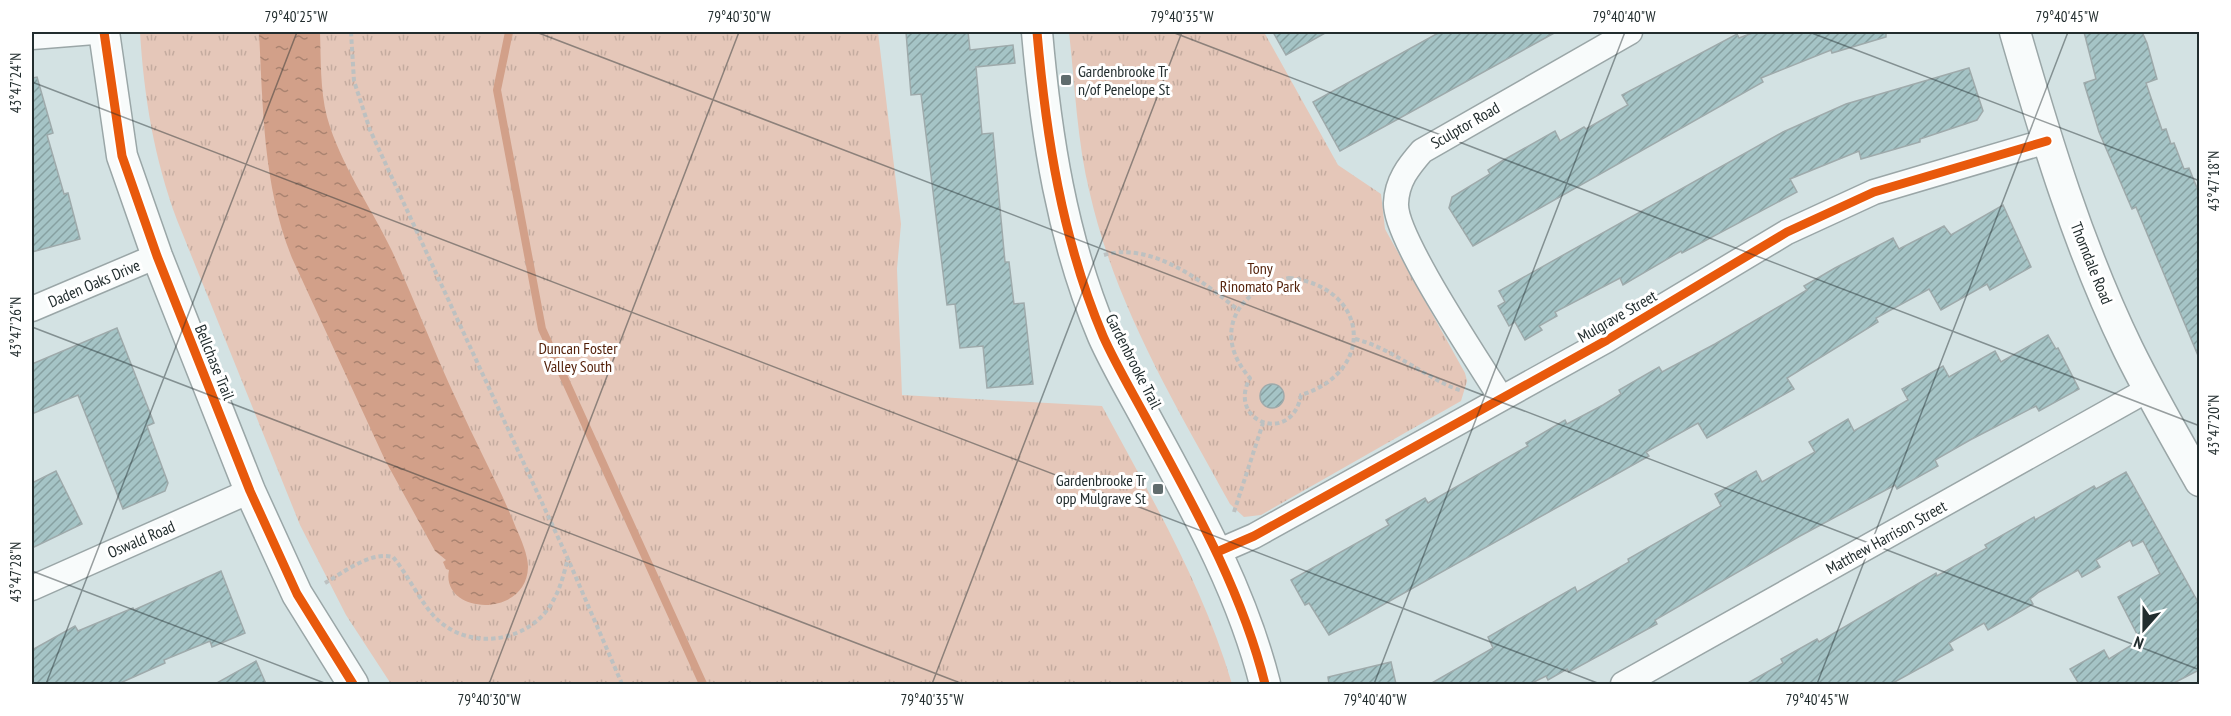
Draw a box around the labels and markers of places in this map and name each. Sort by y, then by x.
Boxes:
place label: Gardenbrooke Tr n/of Penelope St [1078,61,1170,99]
marker: Gardenbrooke Tr n/of Penelope St [1059,73,1073,87]
place label: Gardenbrooke Tr opp Mulgrave St [1056,470,1147,508]
marker: Gardenbrooke Tr opp Mulgrave St [1151,482,1165,496]

